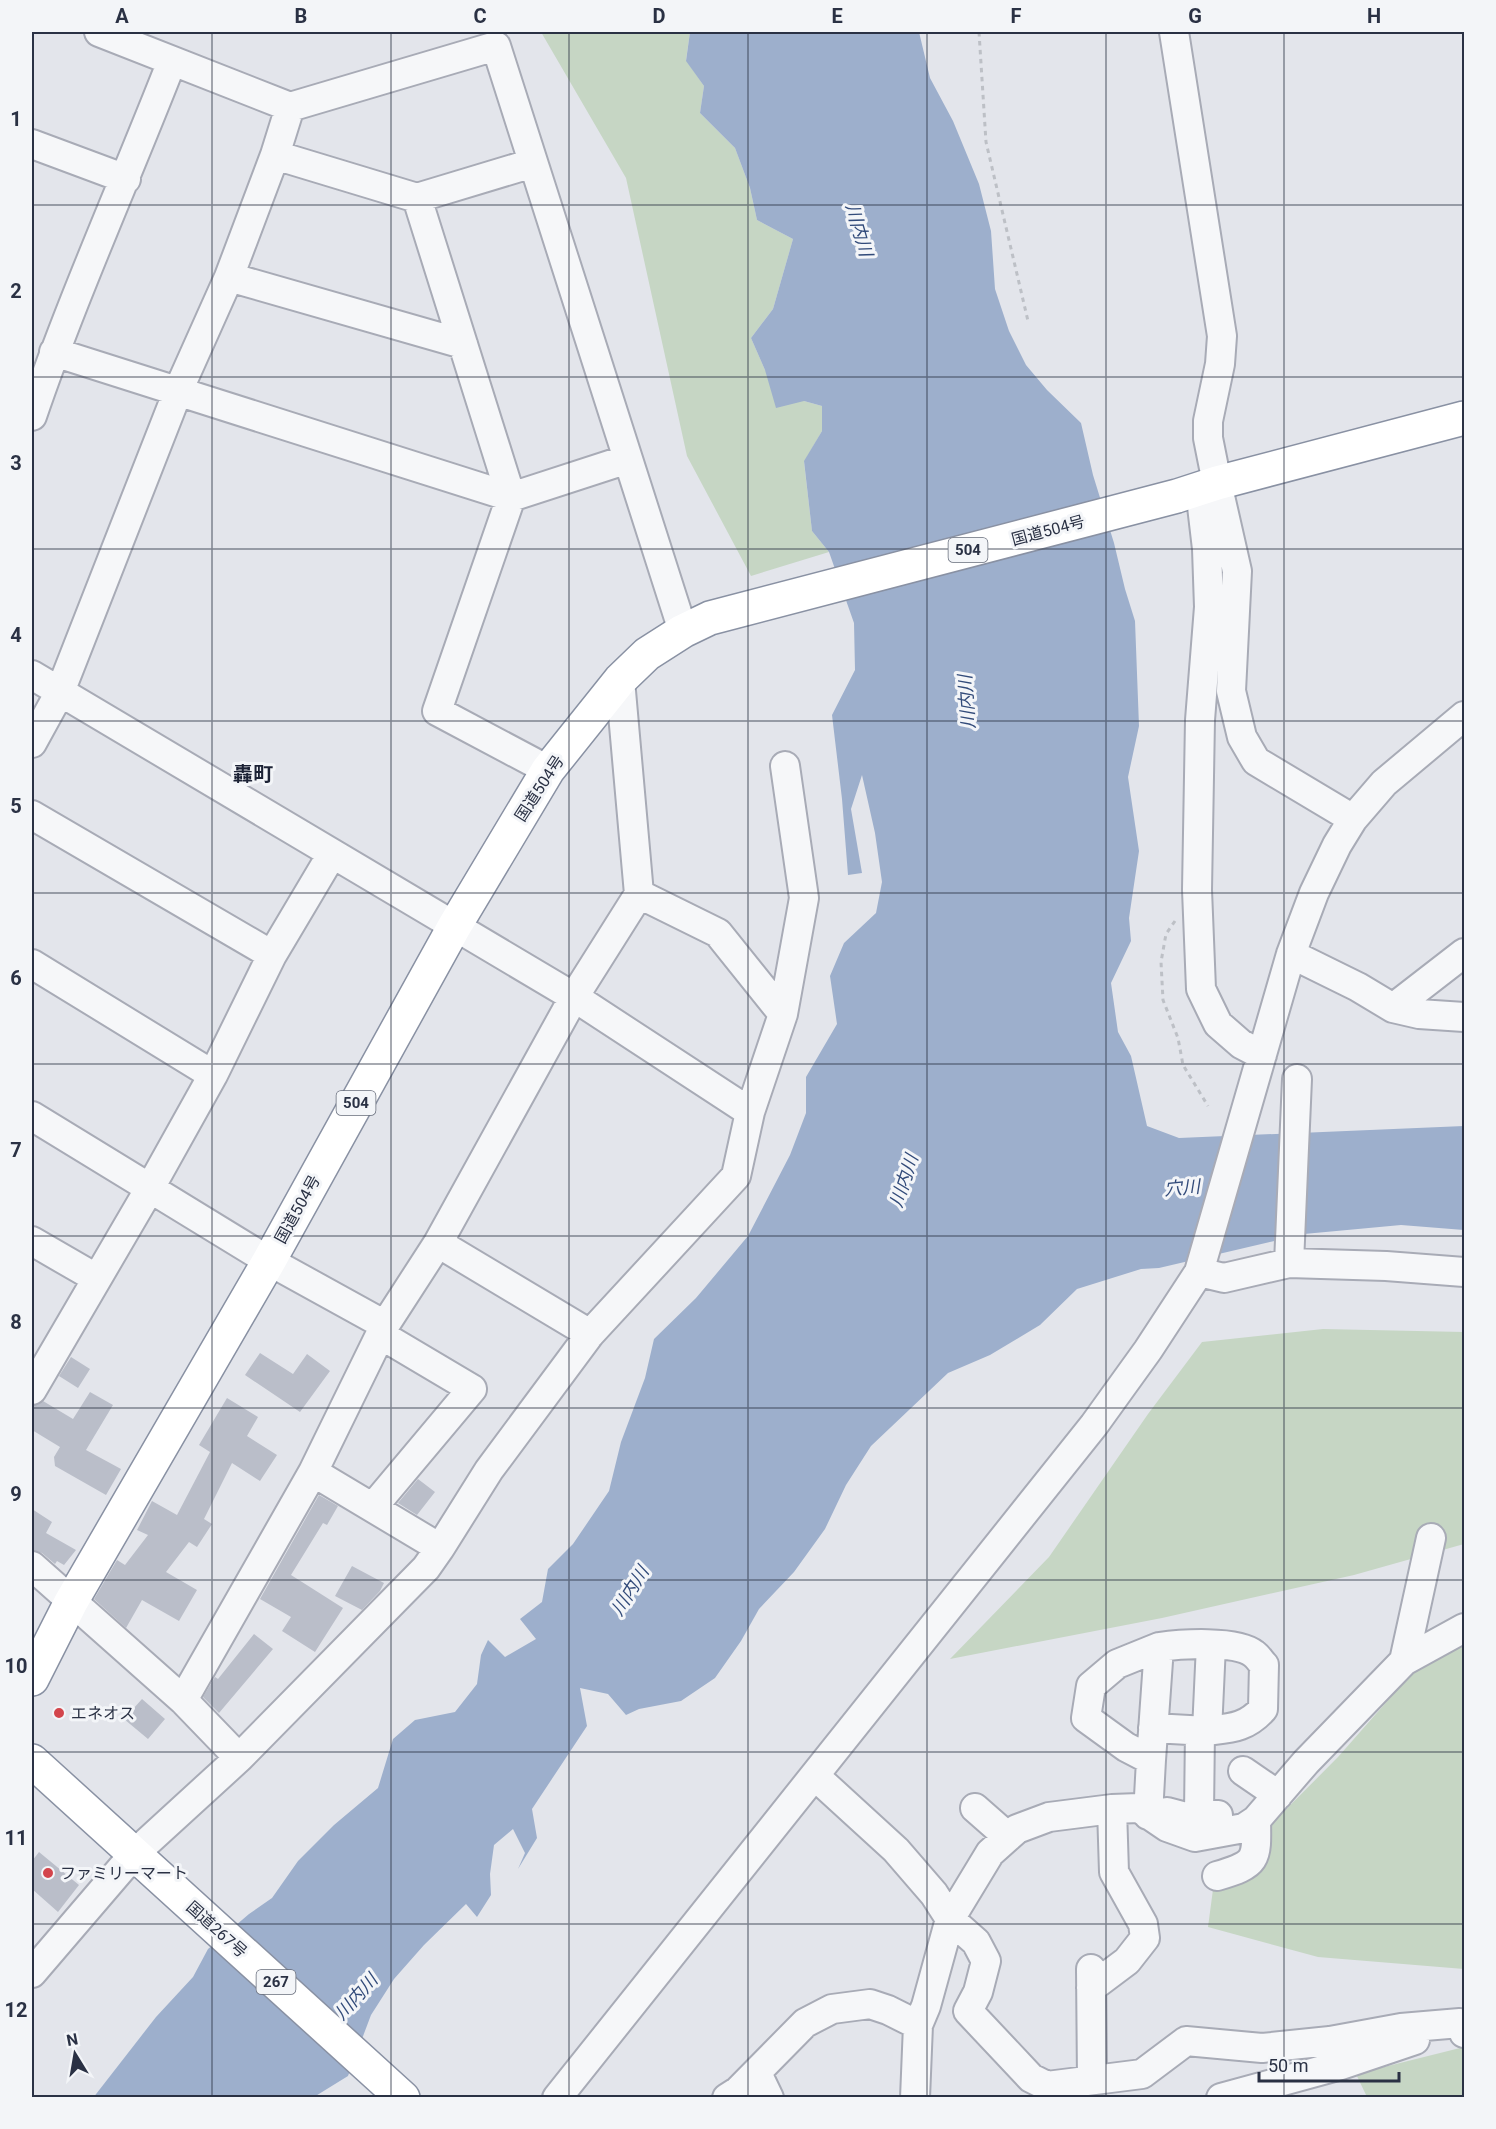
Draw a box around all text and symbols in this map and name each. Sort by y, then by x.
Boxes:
text: A [115,4,129,28]
text: B [295,4,307,28]
text: C [473,4,487,28]
text: D [653,4,666,28]
text: E [831,4,843,28]
text: F [1011,4,1022,28]
text: G [1188,4,1202,28]
text: H [1367,4,1381,28]
text: 1 [10,107,22,131]
water label: 川内川 [842,201,878,261]
text: 2 [10,279,22,303]
text: 3 [10,451,22,475]
street label: 国道504号 [1009,512,1087,549]
road number: 504 [948,538,988,562]
text: 4 [10,623,22,647]
water label: 川内川 [954,672,979,730]
street label: 国道504号 [511,752,568,825]
district label: 轟町 [233,762,273,786]
text: 5 [10,794,22,818]
text: 6 [10,966,22,990]
road number: 504 [336,1091,376,1115]
text: 7 [10,1138,22,1162]
water label: 川内川 [885,1150,922,1210]
street label: 国道504号 [271,1172,324,1247]
water label: 穴川 [1163,1175,1203,1200]
text: 8 [10,1310,22,1334]
text: 9 [10,1482,22,1506]
water label: 川内川 [606,1561,654,1619]
text: 10 [5,1654,27,1678]
place label: エネオス [71,1704,135,1723]
marker: エネオス [52,1706,66,1720]
text: 11 [5,1826,27,1850]
place label: ファミリーマート [60,1864,188,1883]
marker: ファミリーマート [41,1866,55,1880]
street label: 国道267号 [182,1897,251,1962]
water label: 川内川 [330,1968,383,2024]
road number: 267 [256,1970,296,1994]
text: 12 [5,1998,27,2022]
north arrow [45,2024,105,2084]
text: N [65,2029,80,2050]
scale bar [1259,2045,1398,2083]
text: 50 m [1268,2055,1308,2076]

